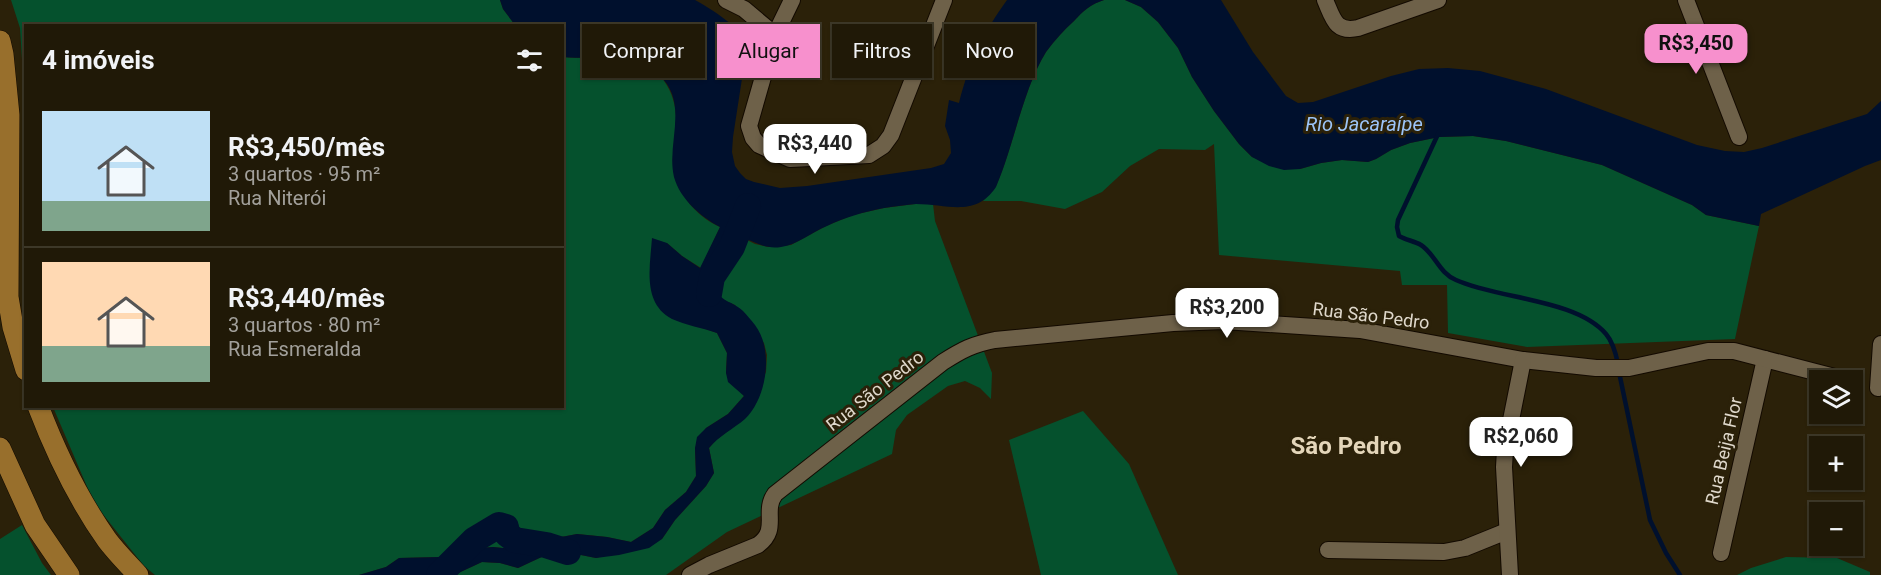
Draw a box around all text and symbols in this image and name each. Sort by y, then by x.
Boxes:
chip: Comprar [582,24,705,78]
chip: Alugar [717,24,820,78]
chip: Filtros [832,24,932,78]
chip: Novo [944,24,1035,78]
pin: R$3,450 [1641,24,1751,75]
text: R$3,450 [1658,31,1734,55]
icon: filters [513,44,546,77]
text: 4 imóveis [42,45,155,75]
water label: Rio Jacaraípe [1305,112,1423,136]
pin: R$3,440 [760,124,870,175]
text: R$3,440 [777,131,853,155]
text: R$3,450/mês [228,132,385,162]
icon: home [90,135,162,207]
text: 3 quartos · 95 m² [228,162,380,186]
text: Rua Niterói [228,186,326,210]
text: R$3,440/mês [228,283,385,313]
icon: home [90,286,162,358]
pin: R$3,200 [1172,288,1282,339]
text: R$3,200 [1189,295,1265,319]
street label: Rua São Pedro [1311,298,1431,333]
text: 3 quartos · 80 m² [228,313,380,337]
text: Rua Esmeralda [228,337,361,361]
street label: Rua São Pedro [822,346,927,435]
map controls [1809,370,1863,556]
button: layers [1809,370,1863,424]
street label: Rua Beija Flor [1701,395,1746,507]
pin: R$2,060 [1466,417,1576,468]
text: R$2,060 [1483,424,1559,448]
district label: São Pedro [1291,432,1401,460]
button: + [1809,436,1863,490]
button: − [1809,502,1863,556]

